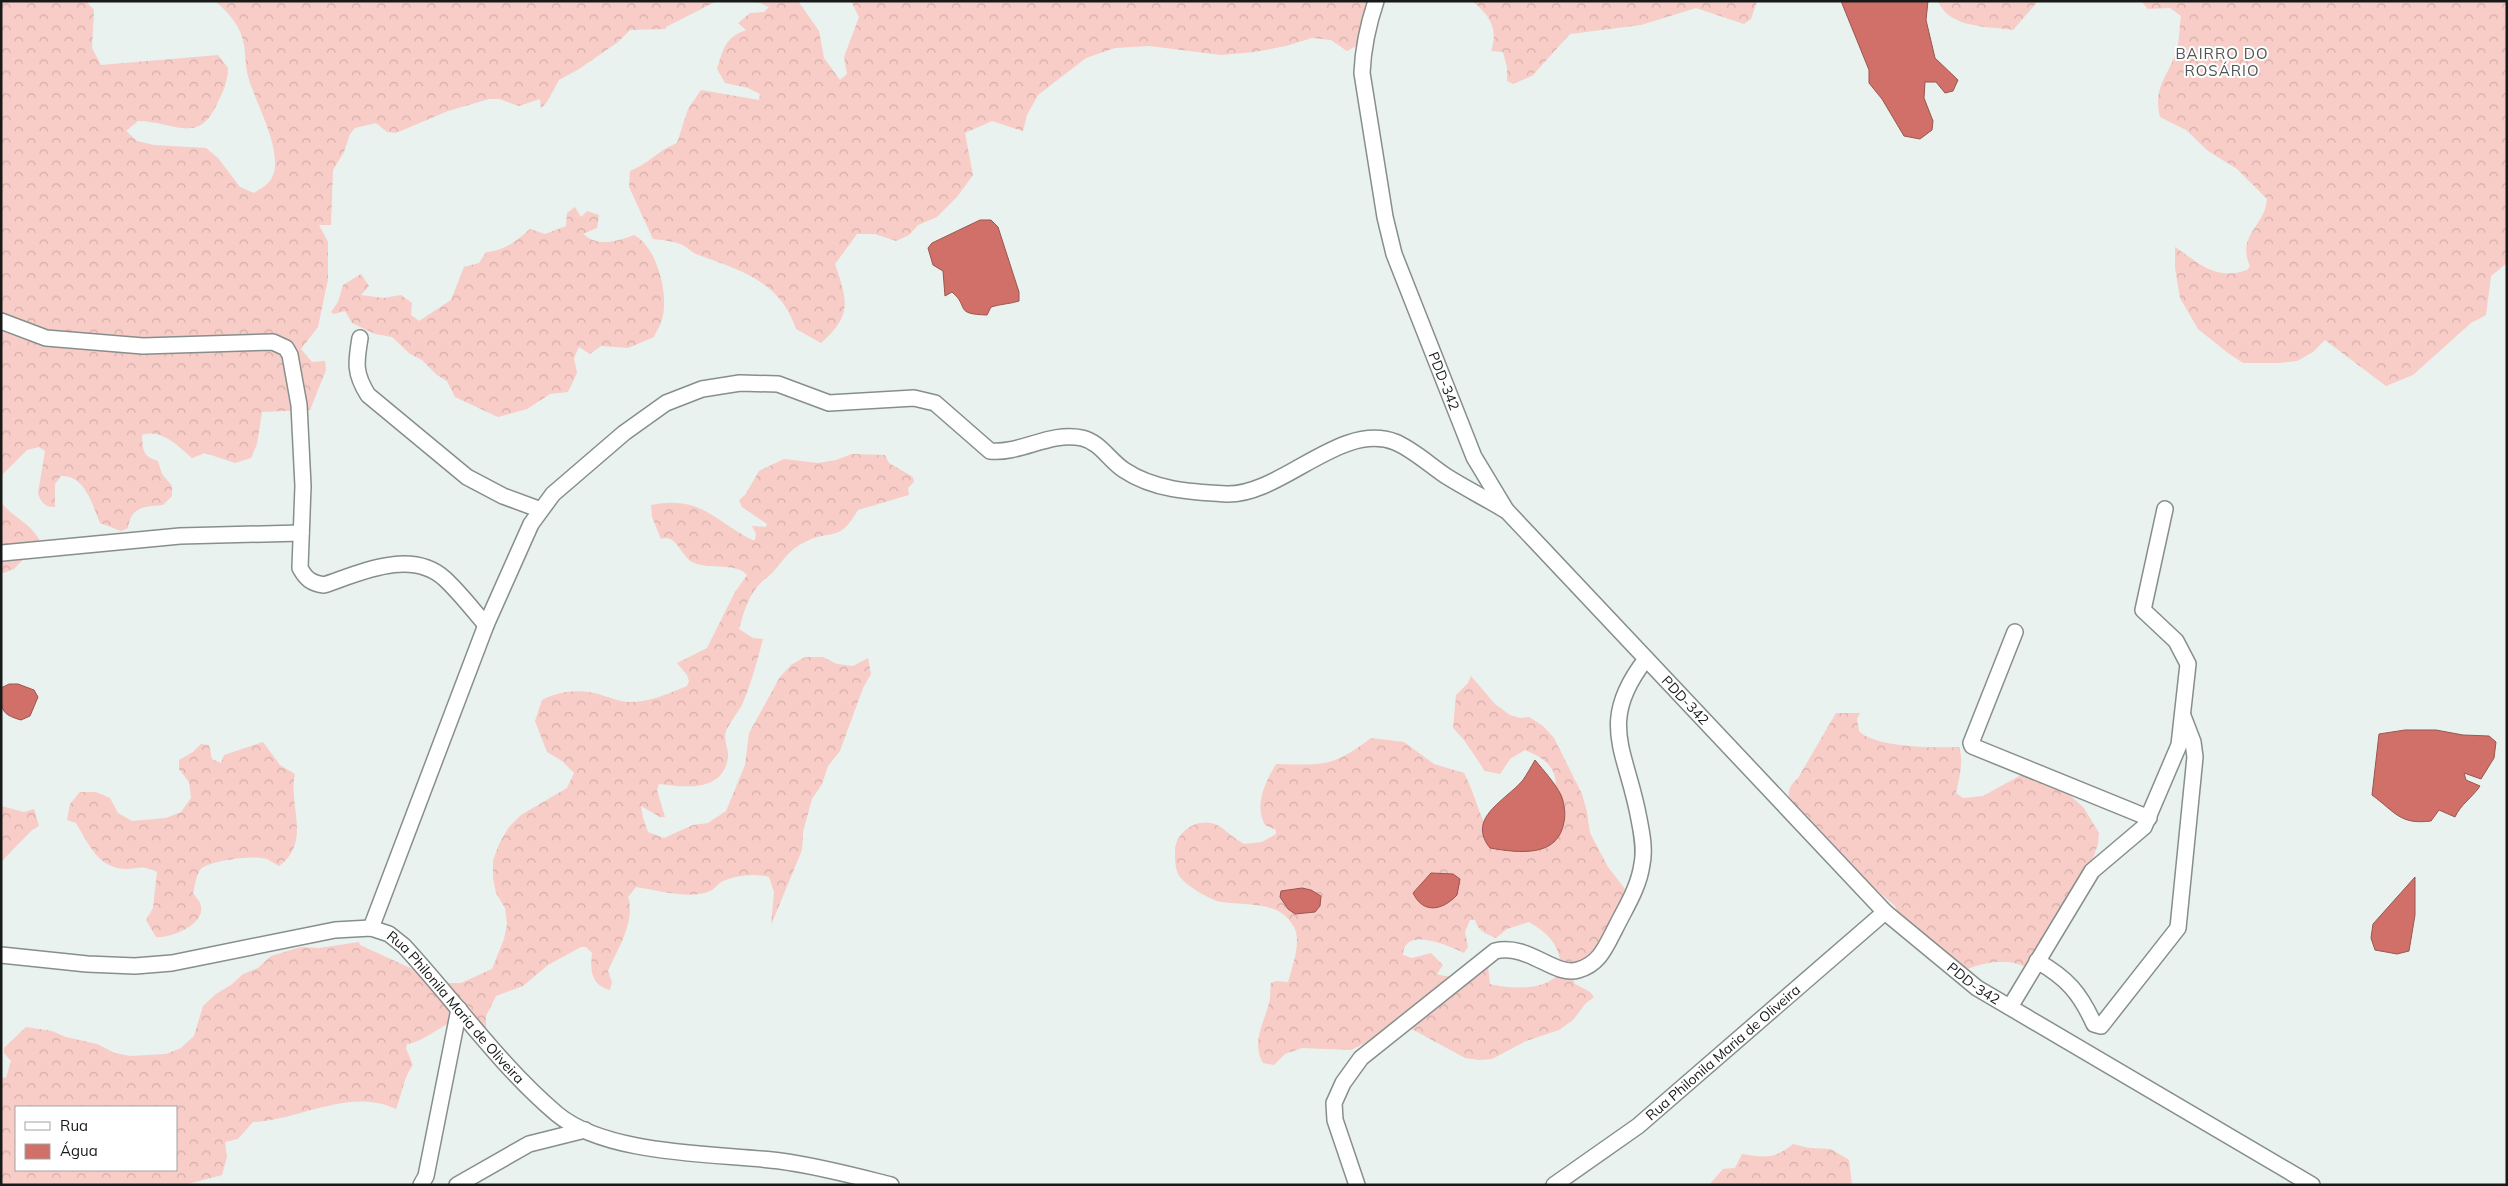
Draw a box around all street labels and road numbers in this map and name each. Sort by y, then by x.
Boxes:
street label: PDD-342 [1424,349,1464,413]
street label: PDD-342 [1658,672,1713,729]
street label: Rua Philonila Maria de Oliveira [383,927,528,1087]
street label: PDD-342 [1943,958,2003,1009]
street label: Rua Philonila Maria de Oliveira [1642,981,1804,1124]

